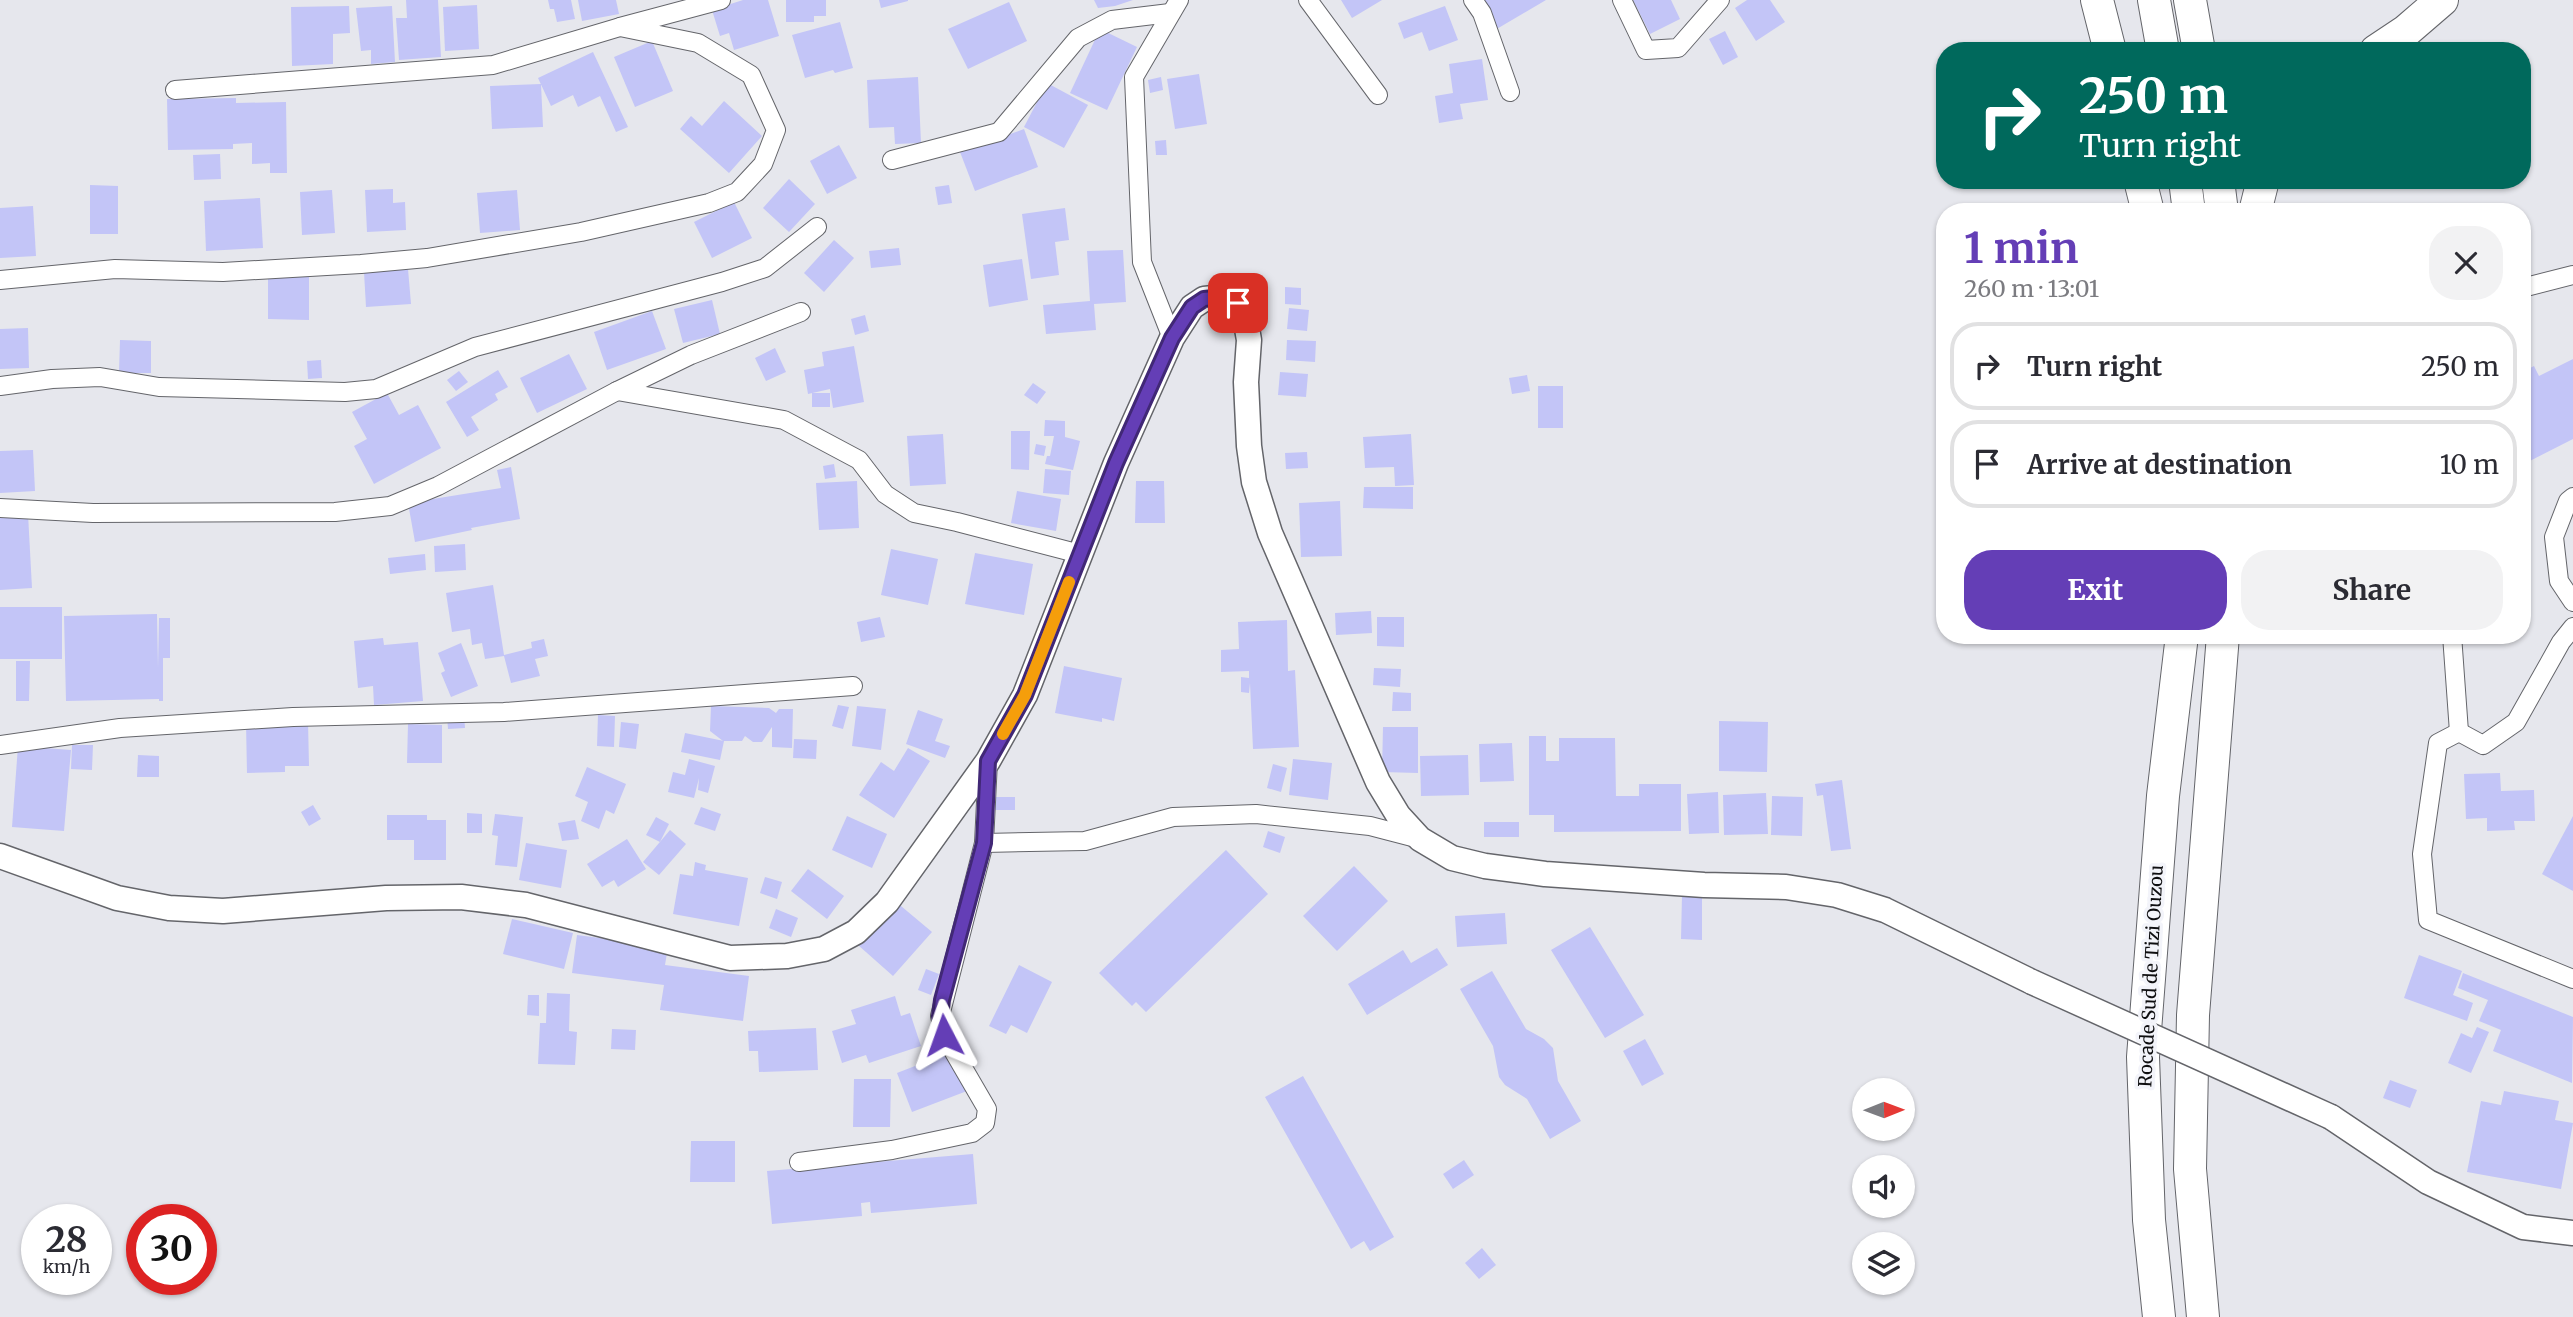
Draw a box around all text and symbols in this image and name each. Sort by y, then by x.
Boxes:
text: 250 m [2079,65,2228,126]
icon: right [1964,70,2055,161]
text: Turn right [2079,126,2241,166]
text: 1 min [1964,222,2078,274]
button: close [2429,226,2503,300]
pin [1208,273,1268,333]
text: 260 m · 13:01 [1964,274,2099,303]
icon: arrive [1219,284,1257,322]
icon: right [1968,347,2006,385]
text: Turn right [2027,350,2162,383]
text: 250 m [2421,350,2499,383]
icon: arrive [1968,445,2006,483]
text: Arrive at destination [2027,448,2292,481]
text: 10 m [2440,448,2499,481]
button: Exit [1964,550,2227,630]
button: Share [2241,550,2503,630]
street label: Rocade Sud de Tizi Ouzou [2133,864,2168,1088]
position arrow [907,998,981,1072]
north arrow [1852,1078,1914,1141]
map controls [1852,1078,1915,1295]
button: sound [1852,1155,1915,1218]
speed limit sign: 30 [126,1204,217,1295]
text: 28 [45,1218,88,1262]
button: layers [1852,1232,1915,1295]
text: km/h [43,1255,90,1278]

